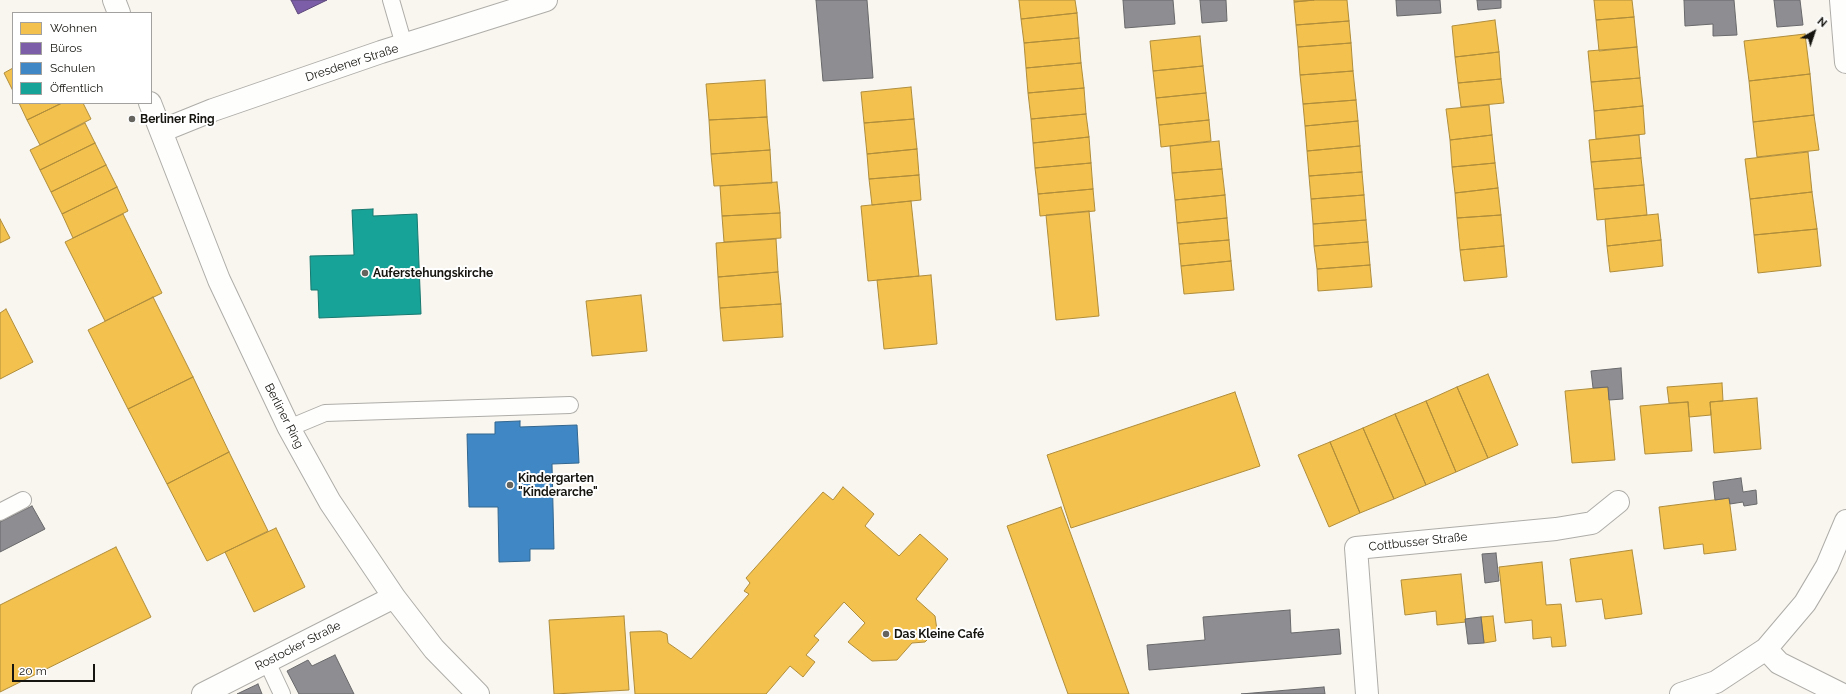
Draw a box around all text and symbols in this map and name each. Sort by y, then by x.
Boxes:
legend [12,12,152,104]
north arrow [1794,12,1834,52]
text: N [1815,15,1829,30]
text: Wohnen [50,21,97,35]
text: Büros [50,41,82,55]
street label: Dresdener Straße [304,41,400,85]
text: Schulen [50,61,95,75]
text: Öffentlich [50,81,103,95]
place label: Berliner Ring [140,112,215,126]
marker: Berliner Ring [127,114,137,124]
place label: Auferstehungskirche [373,266,493,280]
marker: Auferstehungskirche [360,268,370,278]
street label: Berliner Ring [261,381,307,451]
place label: Kindergarten "Kinderarche" [518,471,598,499]
marker: Kindergarten "Kinderarche" [505,480,515,490]
street label: Cottbusser Straße [1368,530,1468,554]
street label: Rostocker Straße [253,618,343,674]
place label: Das Kleine Café [894,627,984,641]
marker: Das Kleine Café [881,629,891,639]
scale bar [14,656,97,682]
text: 20 m [19,664,47,678]

